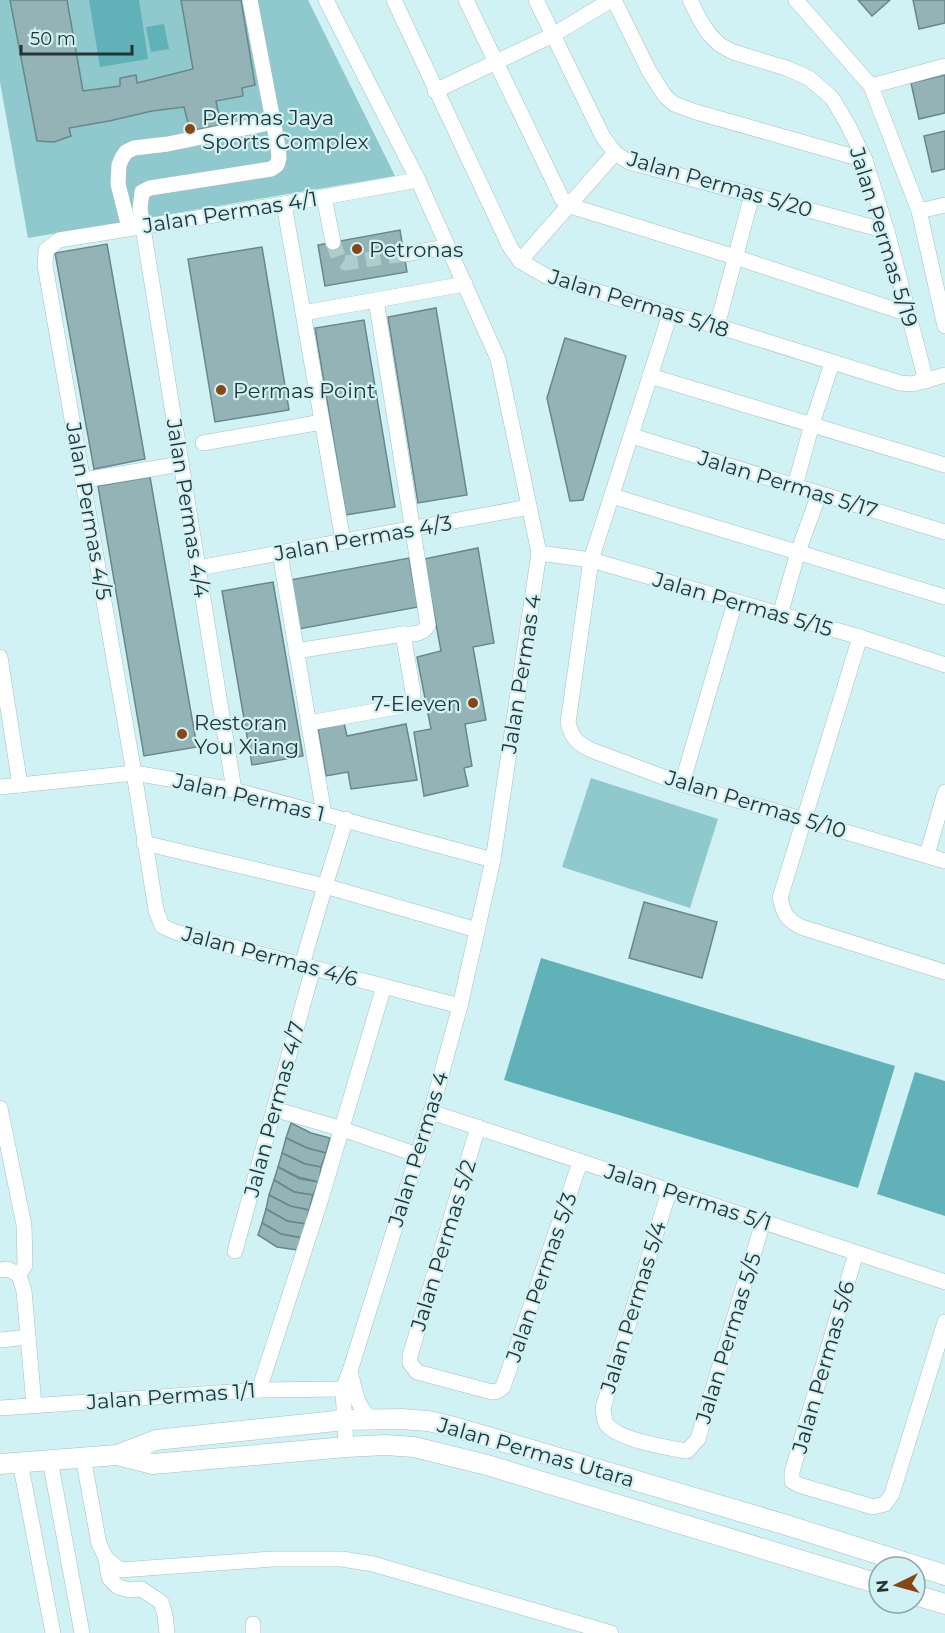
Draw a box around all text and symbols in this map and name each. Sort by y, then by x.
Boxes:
scale bar [21,18,132,56]
text: 50 m [30,28,76,50]
place label: Permas Jaya Sports Complex [202,105,369,154]
marker: Permas Jaya Sports Complex [183,122,197,136]
street label: Jalan Permas 5/19 [844,143,923,330]
street label: Jalan Permas 5/20 [624,145,816,222]
street label: Jalan Permas 4/1 [140,186,319,238]
place label: Petronas [369,237,463,262]
marker: Petronas [350,242,364,256]
street label: Jalan Permas 5/18 [545,263,732,342]
place label: Permas Point [233,378,376,403]
marker: Permas Point [214,383,228,397]
street label: Jalan Permas 4/4 [161,416,215,599]
street label: Jalan Permas 4/5 [61,419,117,602]
street label: Jalan Permas 5/17 [694,445,881,523]
street label: Jalan Permas 4/3 [271,510,454,566]
street label: Jalan Permas 5/15 [649,566,836,642]
street label: Jalan Permas 4 [496,593,546,756]
place label: 7-Eleven [372,691,461,716]
marker: 7-Eleven [466,696,480,710]
place label: Restoran You Xiang [194,710,299,759]
marker: Restoran You Xiang [175,727,189,741]
street label: Jalan Permas 5/10 [662,764,849,843]
street label: Jalan Permas 1 [170,767,327,827]
street label: Jalan Permas 4/6 [179,920,361,992]
street label: Jalan Permas 4/7 [238,1018,309,1201]
street label: Jalan Permas 4 [382,1068,453,1230]
street label: Jalan Permas 5/2 [405,1156,481,1335]
street label: Jalan Permas 5/1 [600,1158,775,1236]
street label: Jalan Permas 5/3 [500,1189,582,1366]
street label: Jalan Permas 5/4 [595,1218,671,1397]
street label: Jalan Permas 5/5 [690,1249,766,1428]
street label: Jalan Permas 5/6 [786,1278,860,1457]
street label: Jalan Permas 1/1 [85,1378,256,1414]
street label: Jalan Permas Utara [434,1412,637,1492]
north arrow [867,1555,927,1615]
text: N [873,1579,893,1594]

